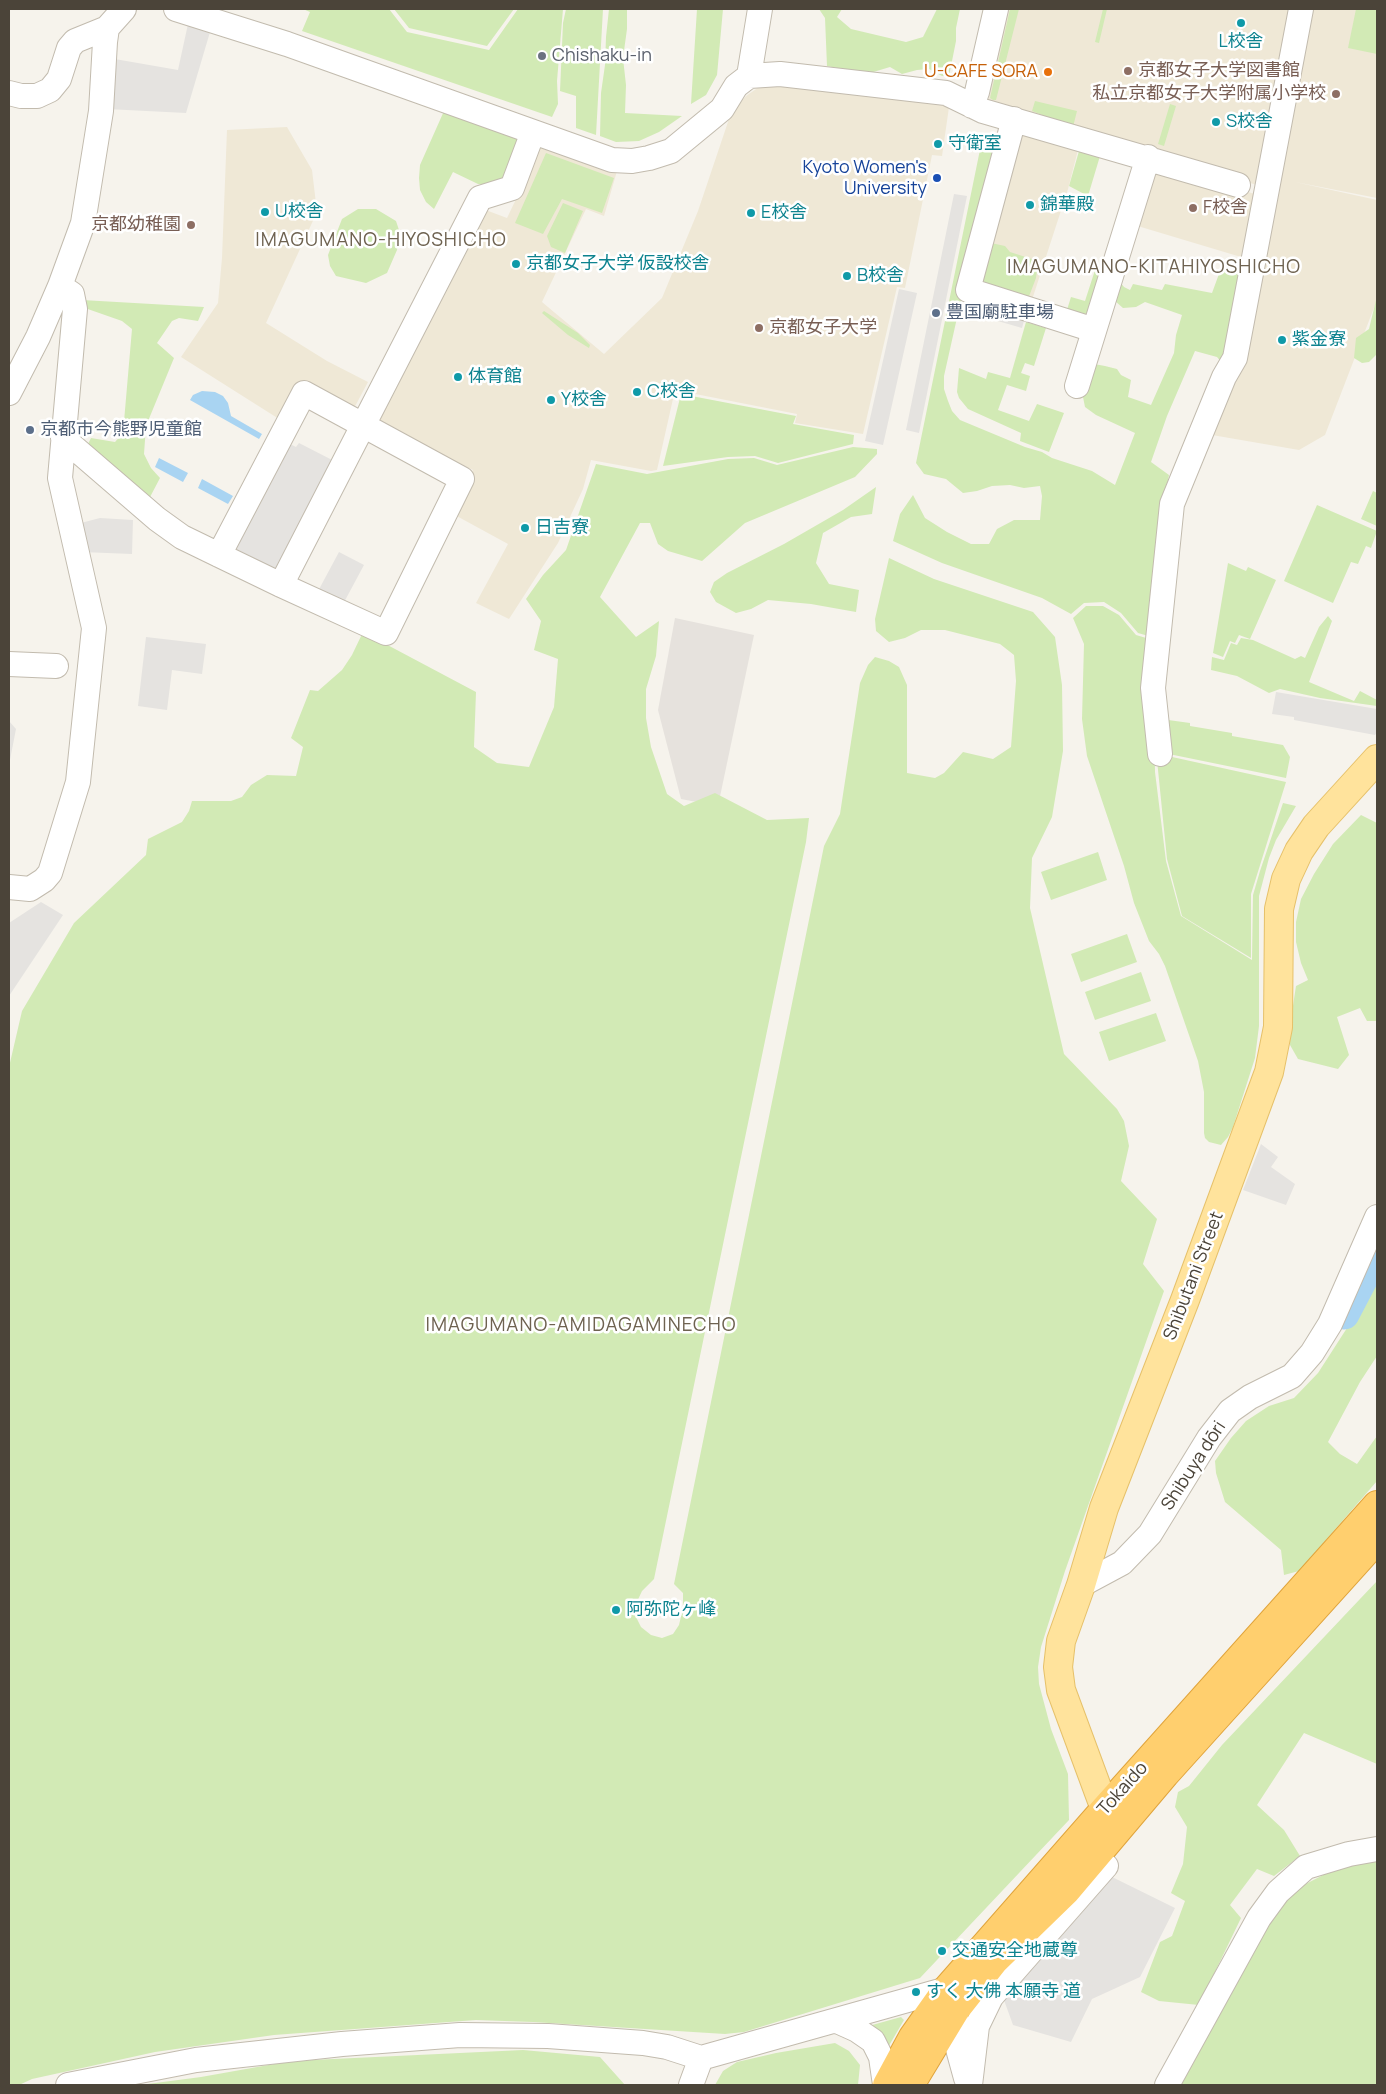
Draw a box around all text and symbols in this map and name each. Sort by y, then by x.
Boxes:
marker: L校舎 [1235,17,1247,29]
place label: L校舎 [1218,31,1264,53]
place label: Chishaku-in [552,45,652,67]
marker: Chishaku-in [536,50,548,62]
place label: 京都女子大学図書館 [1138,60,1300,82]
place label: U-CAFE SORA [924,61,1038,83]
marker: 京都女子大学図書館 [1122,65,1134,77]
marker: U-CAFE SORA [1042,66,1054,78]
place label: 私立京都女子大学附属小学校 [1092,83,1326,105]
marker: 私立京都女子大学附属小学校 [1330,88,1342,100]
place label: S校舎 [1226,111,1273,133]
marker: S校舎 [1210,116,1222,128]
place label: 守衛室 [948,133,1002,155]
marker: 守衛室 [932,138,944,150]
place label: Kyoto Women's University [803,157,927,200]
marker: Kyoto Women's University [931,172,943,184]
place label: 錦華殿 [1040,194,1094,216]
place label: F校舎 [1203,197,1248,219]
marker: 錦華殿 [1024,199,1036,211]
place label: U校舎 [275,201,324,223]
place label: E校舎 [761,202,807,224]
marker: F校舎 [1187,202,1199,214]
marker: U校舎 [259,206,271,218]
marker: E校舎 [745,207,757,219]
place label: 京都幼稚園 [91,214,181,236]
marker: 京都幼稚園 [185,219,197,231]
district label: IMAGUMANO-HIYOSHICHO [253,230,509,252]
place label: 京都女子大学 仮設校舎 [526,253,710,275]
district label: IMAGUMANO-KITAHIYOSHICHO [1004,257,1304,279]
marker: 京都女子大学 仮設校舎 [510,258,522,270]
place label: B校舎 [857,265,904,287]
marker: B校舎 [841,270,853,282]
place label: 豊国廟駐車場 [946,302,1054,324]
marker: 豊国廟駐車場 [930,307,942,319]
place label: 京都女子大学 [769,317,877,339]
marker: 京都女子大学 [753,322,765,334]
place label: 紫金寮 [1292,329,1346,351]
marker: 紫金寮 [1276,334,1288,346]
place label: 体育館 [468,366,522,388]
marker: 体育館 [452,371,464,383]
place label: C校舎 [647,381,696,403]
marker: C校舎 [631,386,643,398]
place label: Y校舎 [561,389,607,411]
marker: Y校舎 [545,394,557,406]
place label: 京都市今熊野児童館 [40,419,202,441]
marker: 京都市今熊野児童館 [24,424,36,436]
place label: 日吉寮 [535,517,589,539]
marker: 日吉寮 [519,522,531,534]
street label: Shibutani Street [1160,1209,1228,1343]
district label: IMAGUMANO-AMIDAGAMINECHO [422,1315,740,1337]
street label: Shibuya dōri [1157,1417,1231,1515]
place label: 阿弥陀ヶ峰 [626,1599,716,1621]
marker: 阿弥陀ヶ峰 [610,1604,622,1616]
street label: Tokaido [1093,1758,1153,1820]
place label: 交通安全地蔵尊 [952,1940,1078,1962]
marker: 交通安全地蔵尊 [936,1945,948,1957]
place label: すく 大佛 本願寺 道 [926,1981,1081,2003]
marker: すく 大佛 本願寺 道 [910,1986,922,1998]

